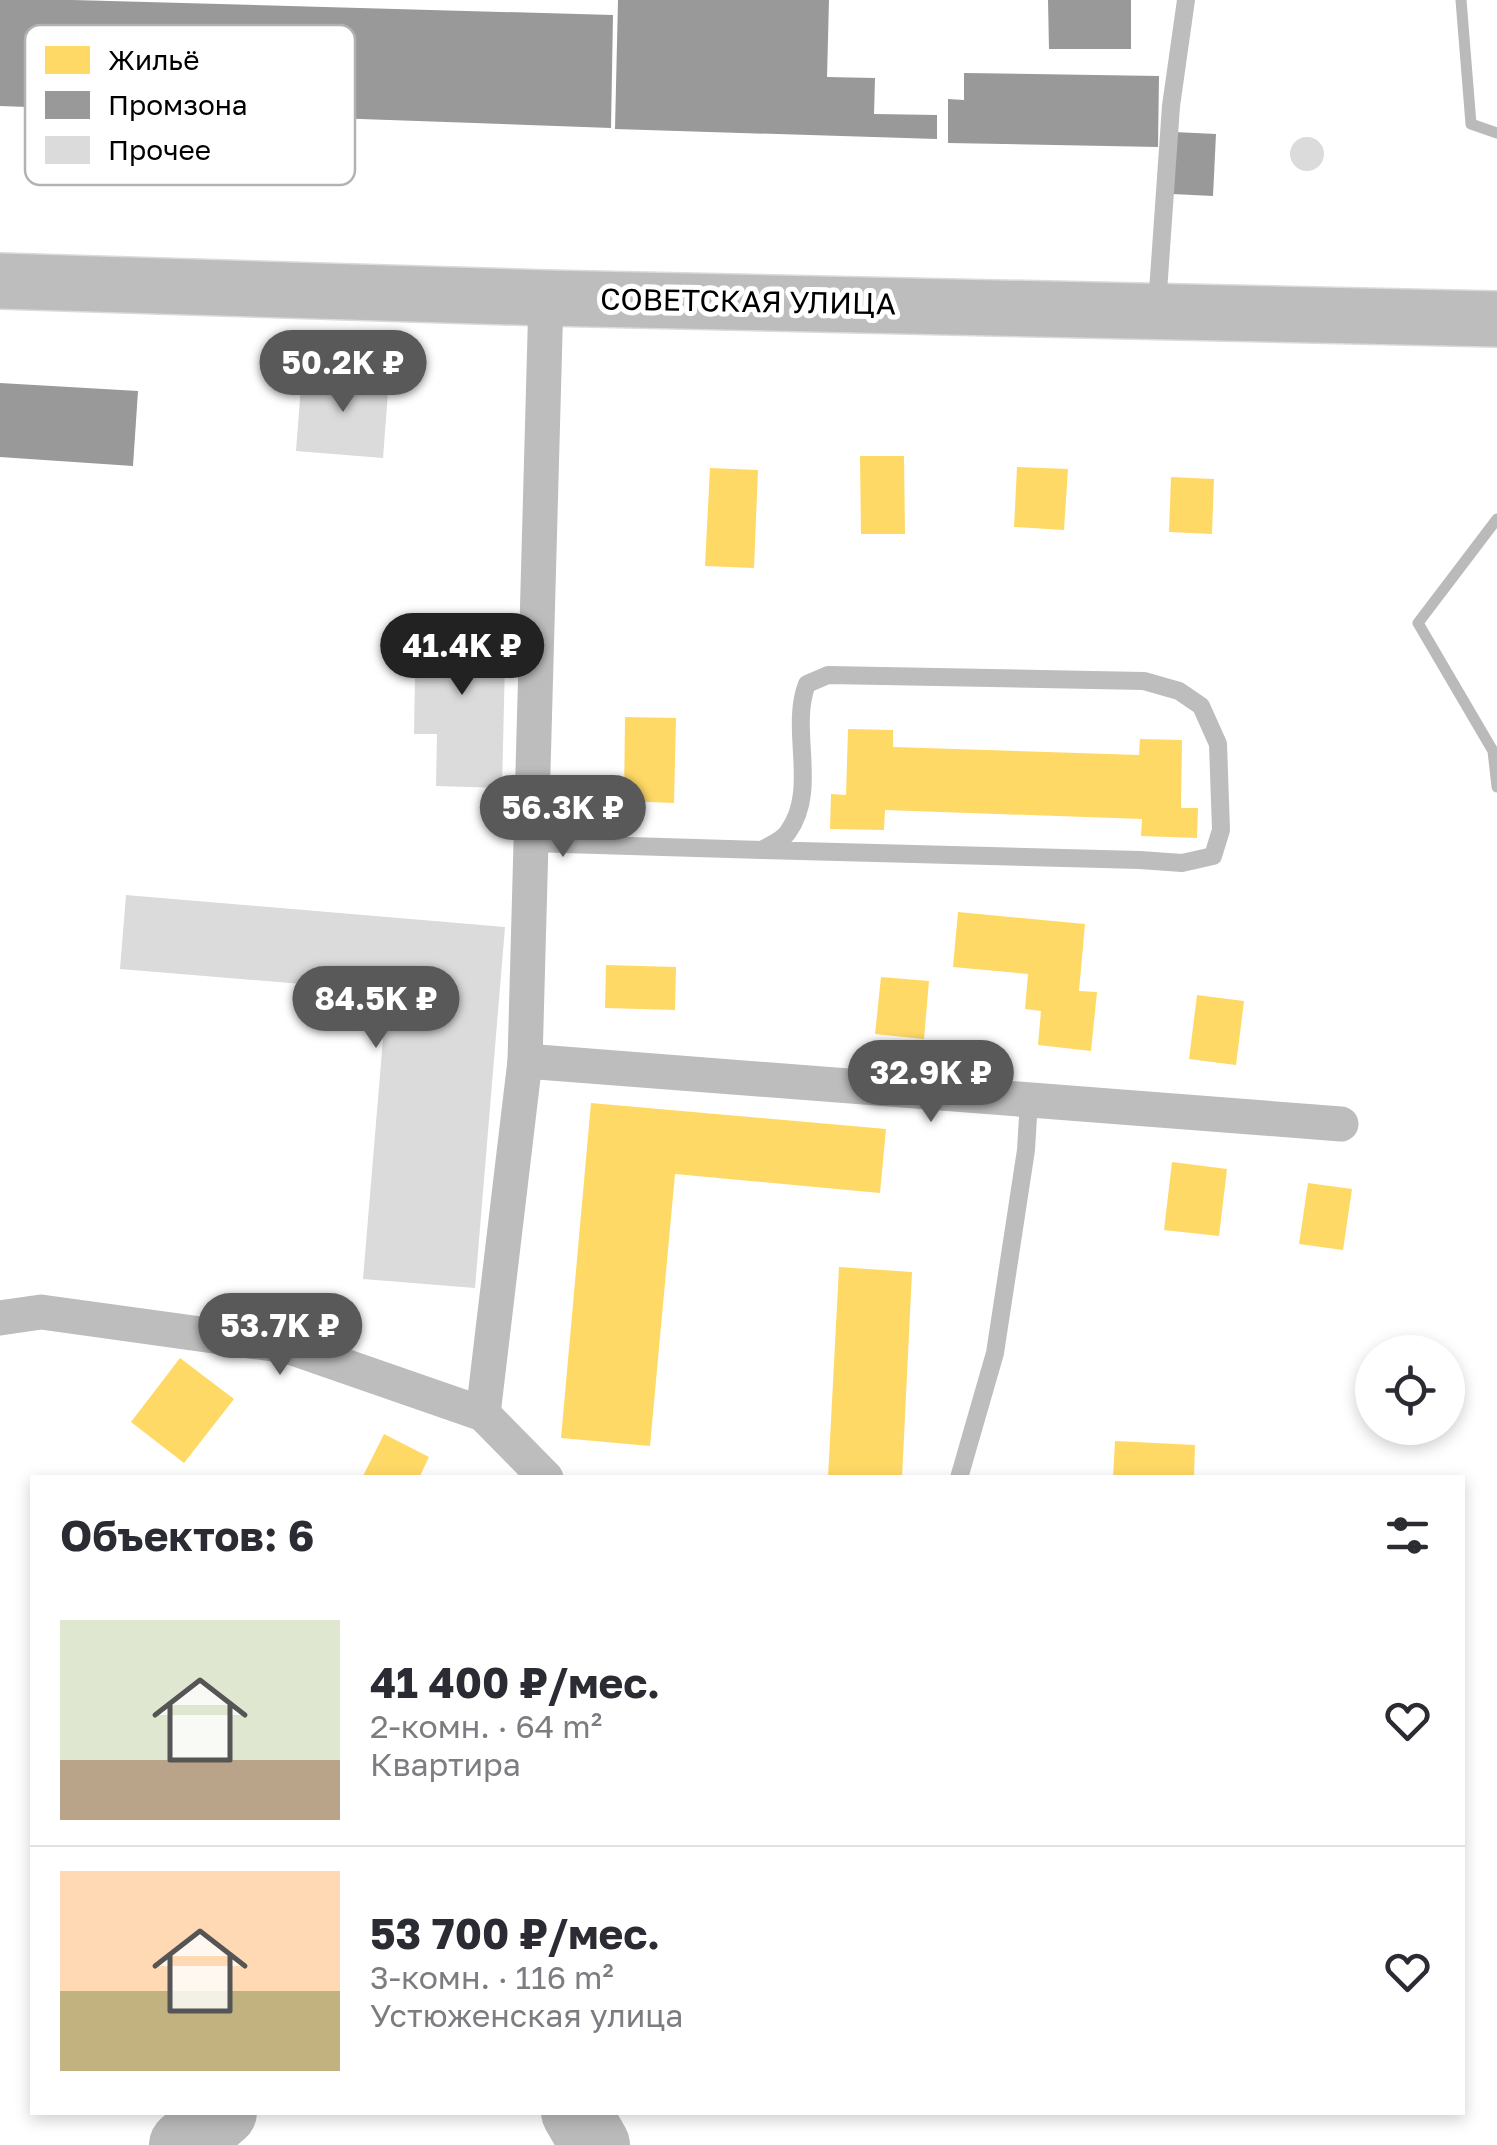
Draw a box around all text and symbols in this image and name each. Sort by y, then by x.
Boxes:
legend [25,25,355,185]
text: Жильё [108,43,200,76]
text: Промзона [108,88,248,121]
text: Прочее [108,133,211,166]
street label: СОВЕТСКАЯ УЛИЦА [600,280,896,322]
pin: 50.2K ₽ [251,330,435,415]
text: 50.2K ₽ [282,343,404,381]
pin: 41.4K ₽ [370,613,554,698]
text: 41.4K ₽ [402,626,522,664]
pin: 56.3K ₽ [471,775,655,860]
text: 56.3K ₽ [502,788,624,826]
pin: 84.5K ₽ [284,966,468,1051]
text: 84.5K ₽ [314,979,438,1017]
pin: 32.9K ₽ [839,1040,1023,1125]
text: 32.9K ₽ [870,1053,992,1091]
pin: 53.7K ₽ [188,1293,372,1378]
text: 53.7K ₽ [220,1306,340,1344]
map controls [1355,1335,1465,1445]
button: locate [1355,1335,1465,1445]
icon: filters [1380,1508,1435,1563]
text: Объектов: 6 [60,1510,315,1560]
text: 41 400 ₽/мес. [370,1657,660,1707]
icon: home [140,1660,260,1780]
icon: heart [1380,1693,1435,1748]
text: 2-комн. · 64 m² [370,1707,602,1745]
text: Квартира [370,1745,521,1783]
text: 53 700 ₽/мес. [370,1908,660,1958]
icon: home [140,1911,260,2031]
icon: heart [1380,1944,1435,1999]
text: 3-комн. · 116 m² [370,1958,614,1996]
text: Устюженская улица [370,1996,683,2034]

